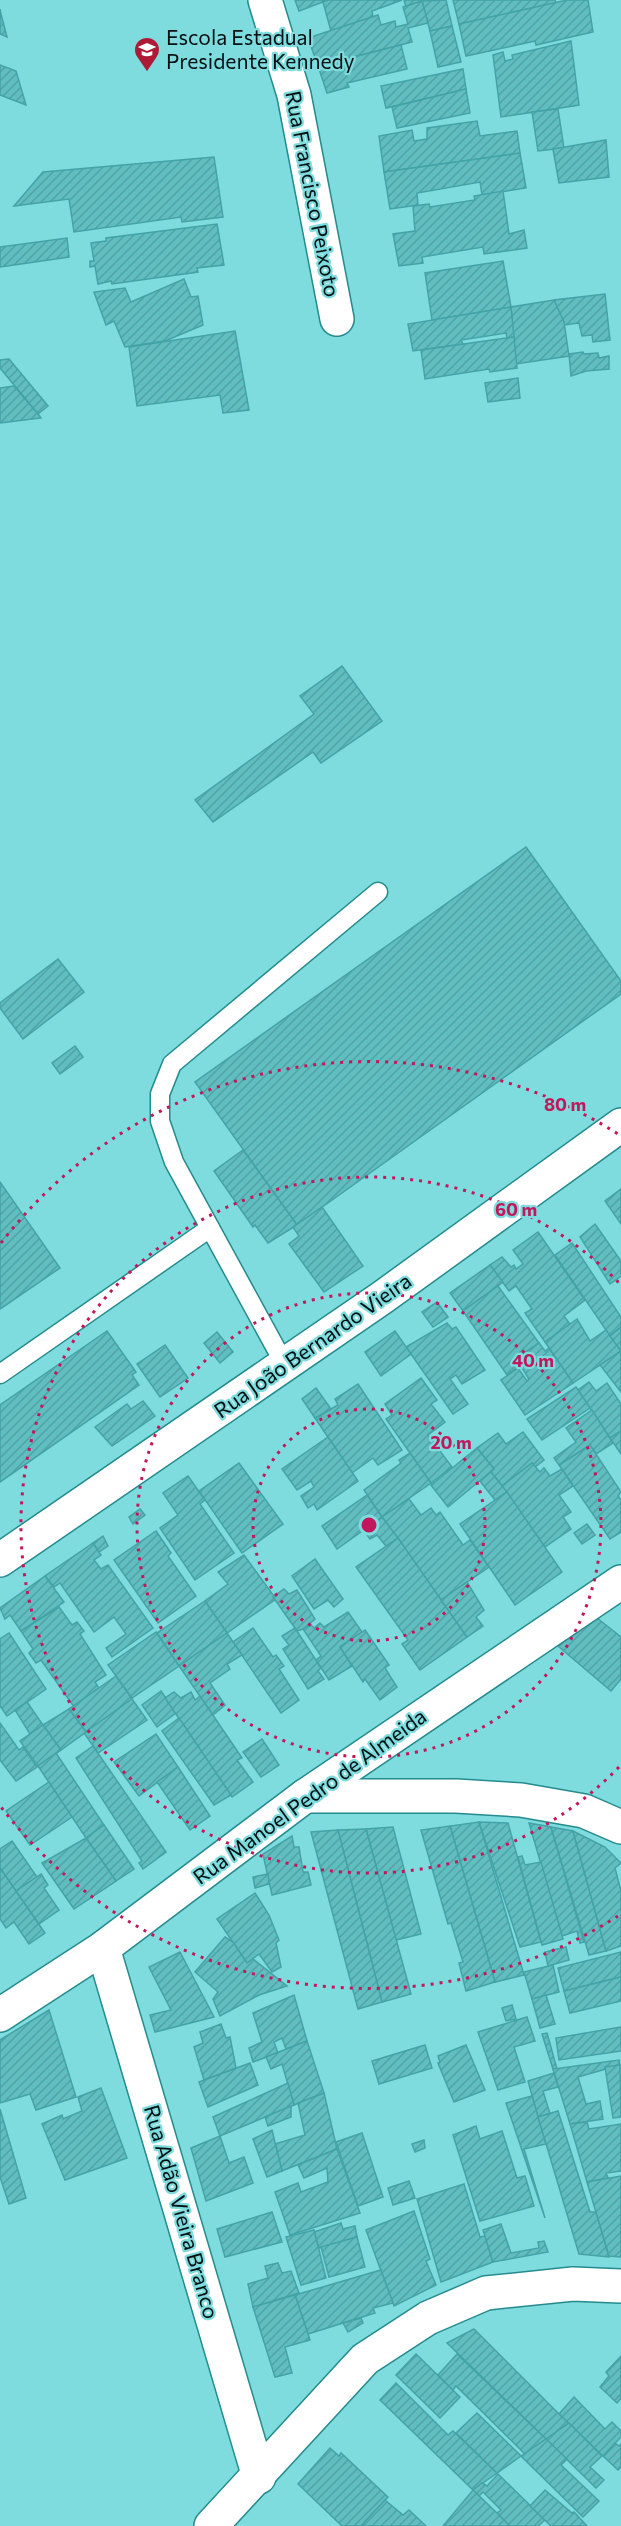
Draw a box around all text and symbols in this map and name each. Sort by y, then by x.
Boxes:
place label: Escola Estadual Presidente Kennedy [166,24,355,73]
school or university icon: Escola Estadual Presidente Kennedy [132,35,162,73]
street label: Rua Francisco Peixoto [281,89,346,299]
text: 80 m [544,1093,586,1115]
text: 60 m [495,1198,537,1220]
street label: Rua João Bernardo Vieira [209,1267,416,1422]
text: 40 m [512,1349,554,1371]
text: 20 m [430,1431,472,1453]
centre of rings [359,1515,379,1535]
street label: Rua Manoel Pedro de Almeida [188,1703,431,1889]
street label: Rua Adão Vieira Branco [140,2102,225,2321]

